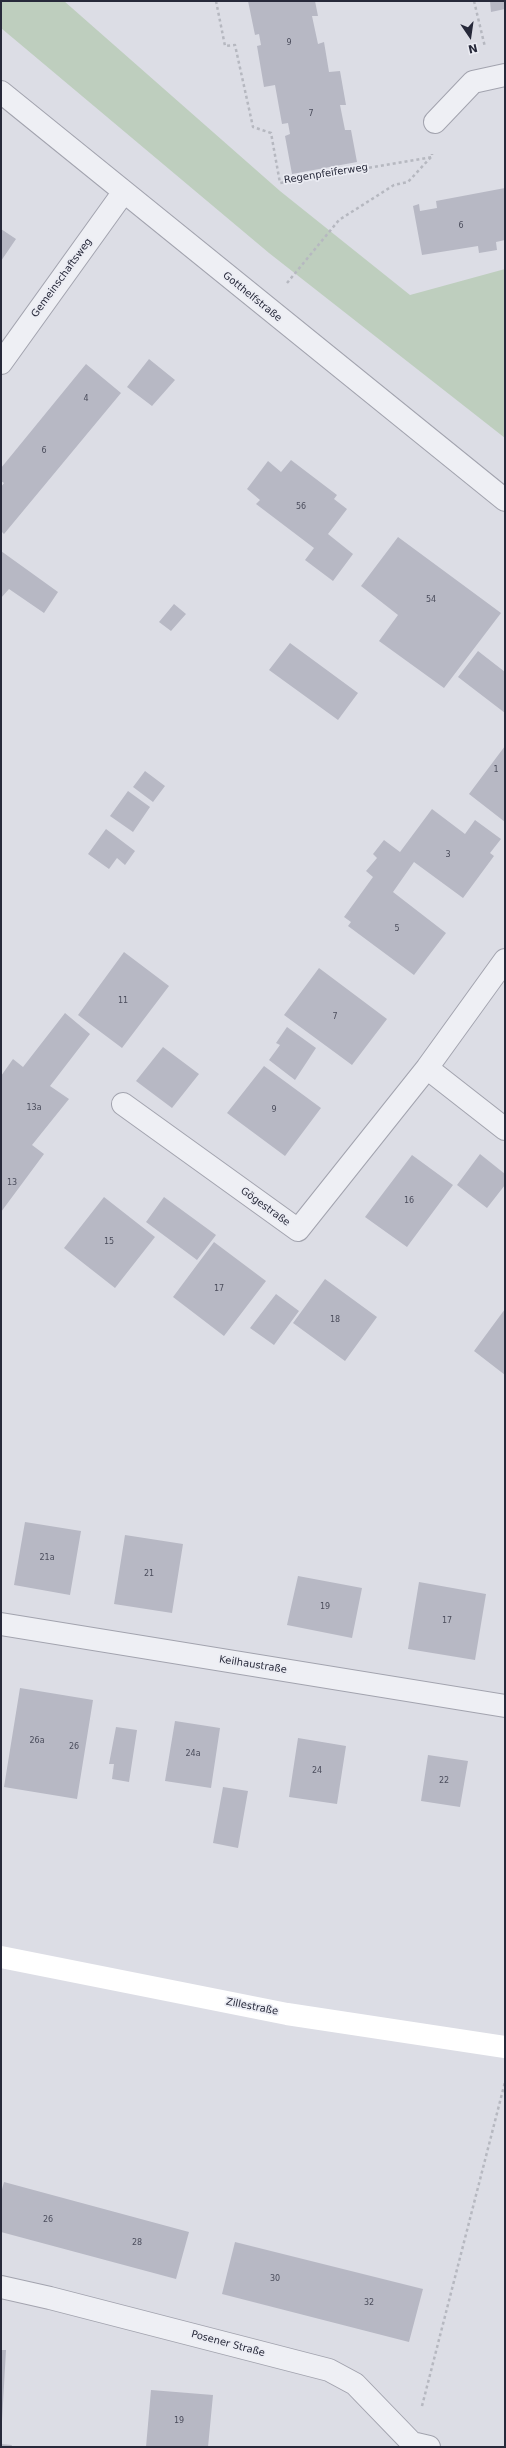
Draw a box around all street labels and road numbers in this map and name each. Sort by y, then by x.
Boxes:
street label: Regenpfeiferweg [283,161,369,187]
street label: Gemeinschaftsweg [29,236,95,320]
street label: Gotthelfstraße [220,270,284,324]
street label: Gögestraße [238,1185,292,1229]
street label: Keilhaustraße [218,1654,288,1676]
street label: Zillestraße [225,1996,279,2018]
street label: Posener Straße [190,2328,266,2360]

